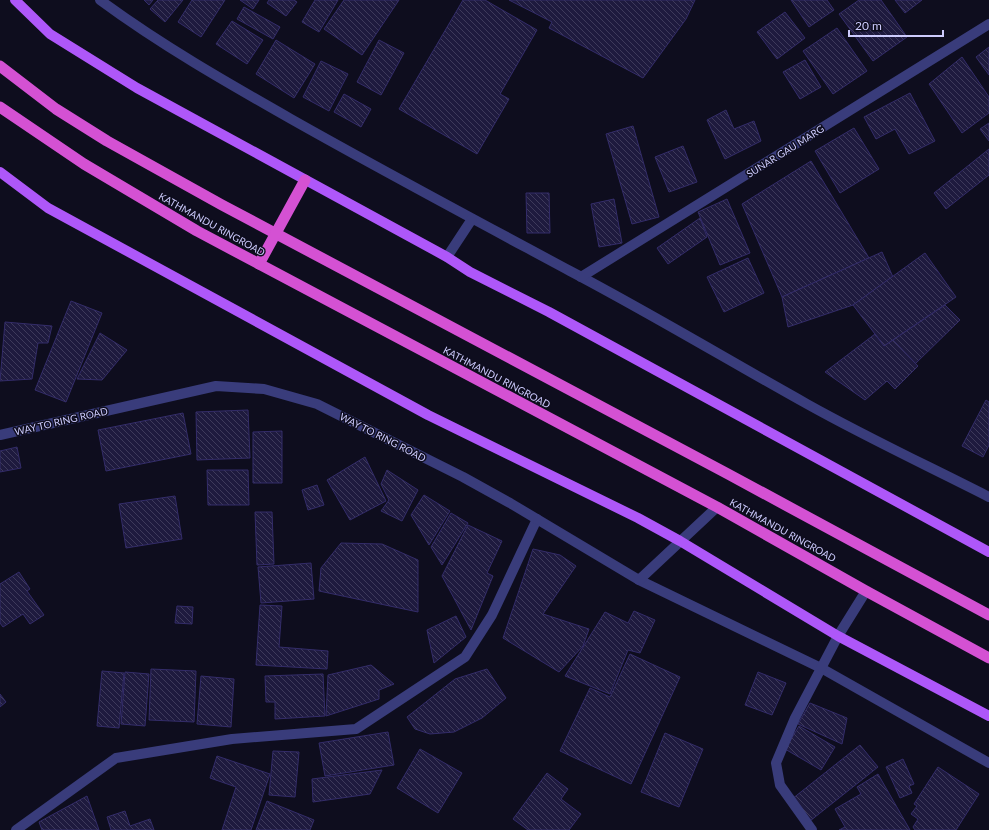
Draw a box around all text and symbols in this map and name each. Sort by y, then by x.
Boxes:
scale bar [849,12,943,38]
text: 20 m [855,18,882,33]
street label: SUNAR GAU MARG [744,122,826,180]
street label: KATHMANDU RINGROAD [157,190,268,258]
street label: KATHMANDU RINGROAD [441,344,553,411]
street label: WAY TO RING ROAD [13,404,109,438]
street label: WAY TO RING ROAD [338,410,428,464]
street label: KATHMANDU RINGROAD [728,496,839,564]

